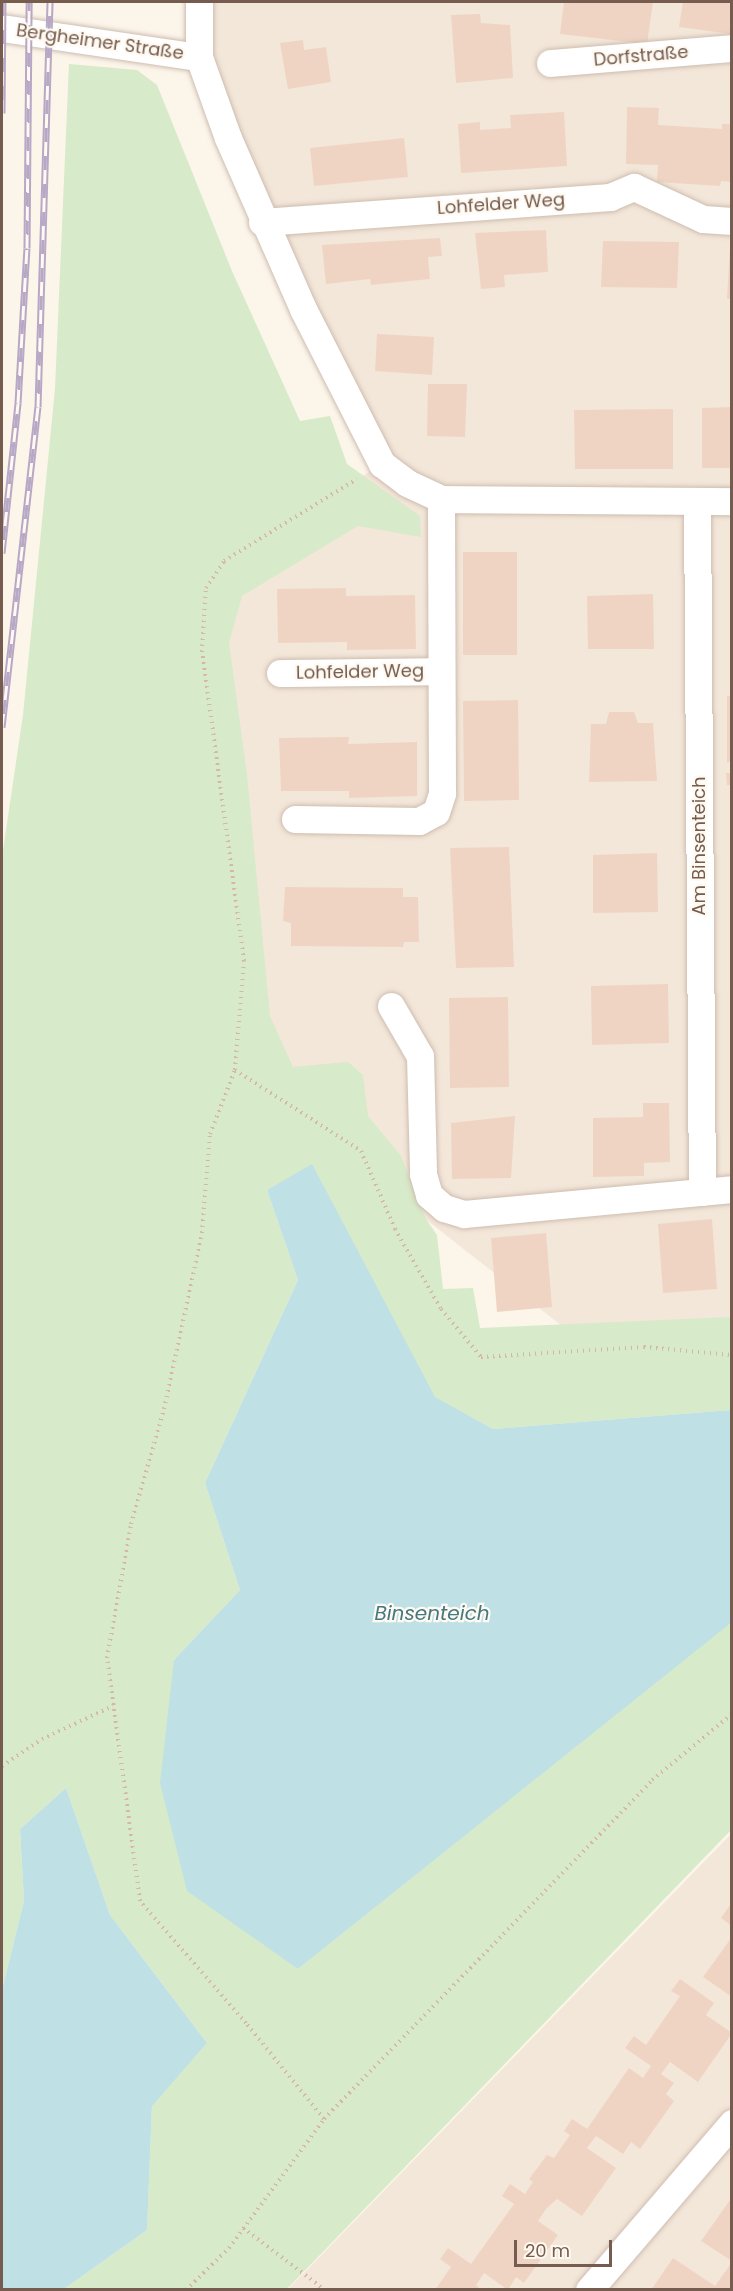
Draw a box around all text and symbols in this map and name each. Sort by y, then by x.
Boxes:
street label: Bergheimer Straße [15,20,185,64]
street label: Dorfstraße [593,41,689,71]
street label: Lohfelder Weg [436,189,566,219]
street label: Lohfelder Weg [296,660,424,684]
street label: Am Binsenteich [688,776,710,916]
water label: Binsenteich [374,1601,490,1625]
scale bar [517,2228,614,2266]
text: 20 m [525,2238,570,2263]

